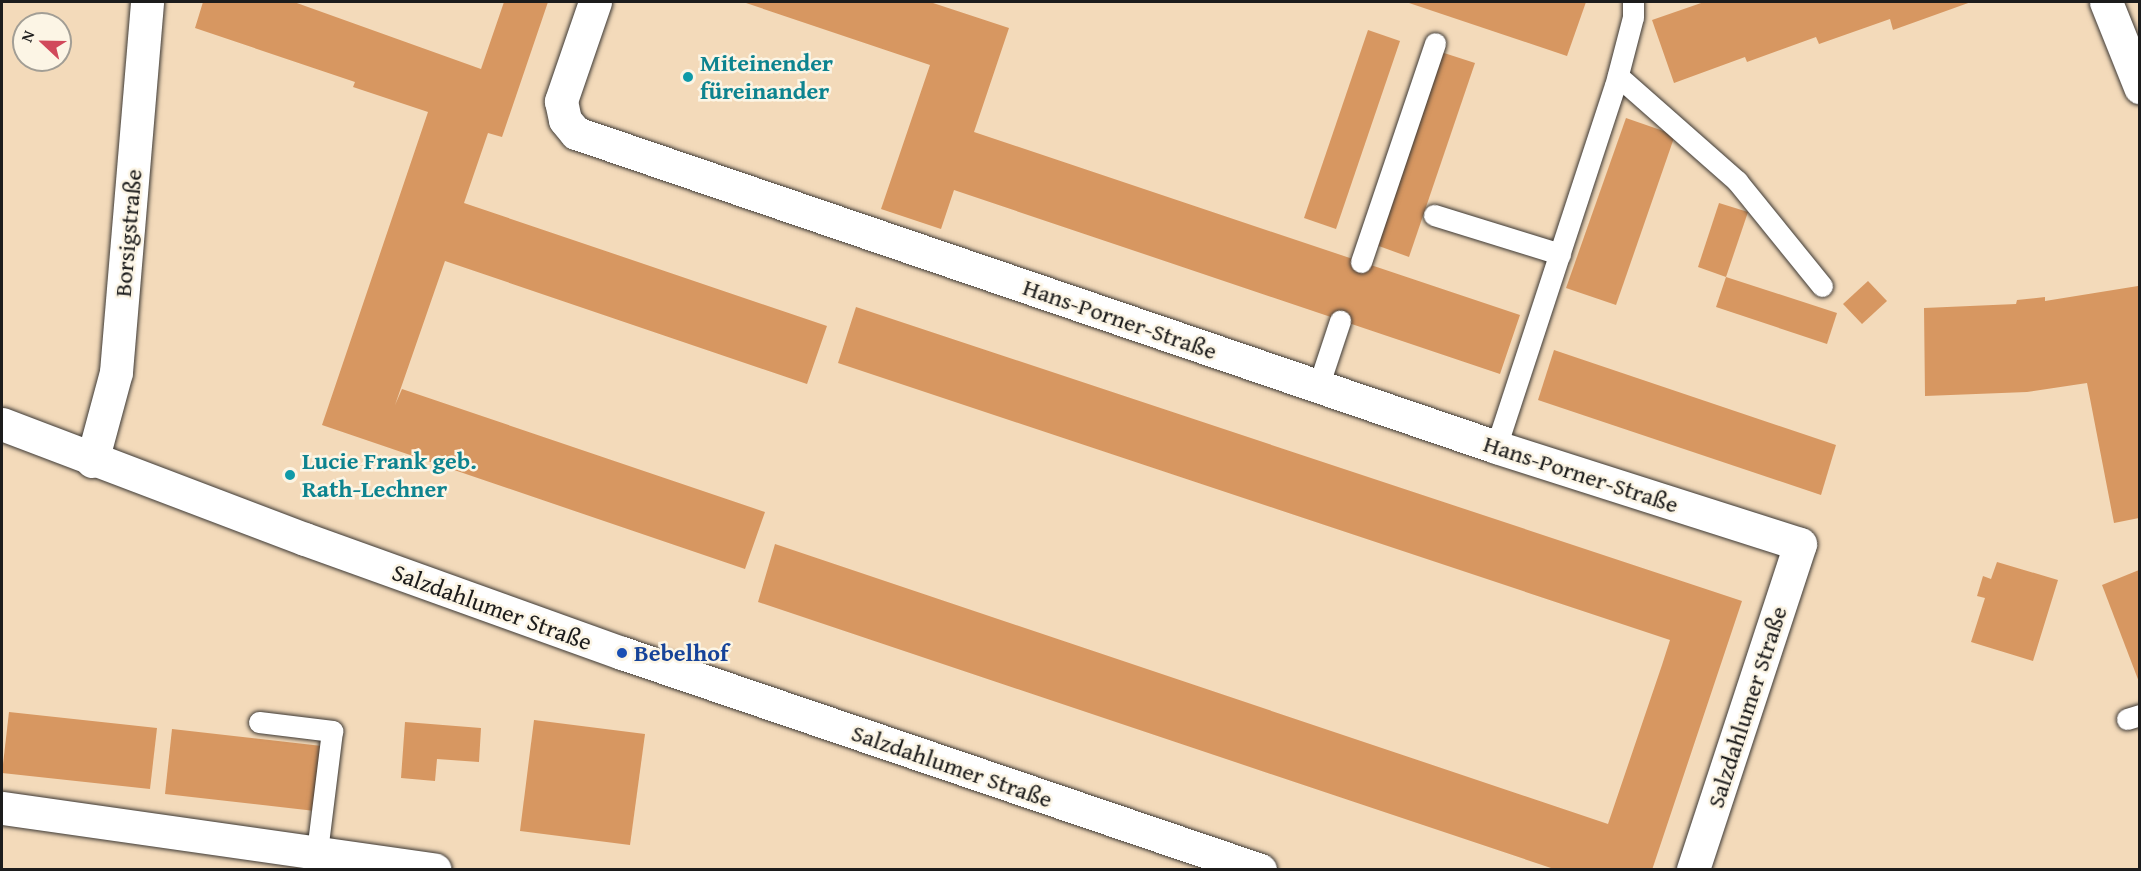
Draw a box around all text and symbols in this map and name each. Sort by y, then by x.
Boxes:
north arrow [12,12,72,72]
text: N [14,27,40,45]
place label: Miteinender füreinander [700,49,833,105]
marker: Miteinender füreinander [681,70,695,84]
street label: Borsigstraße [108,168,148,298]
street label: Hans-Porner-Straße [1019,272,1221,366]
street label: Hans-Porner-Straße [1480,429,1682,519]
place label: Lucie Frank geb. Rath-Lechner [302,447,477,503]
marker: Lucie Frank geb. Rath-Lechner [283,468,297,482]
street label: Salzdahlumer Straße [388,558,596,656]
street label: Salzdahlumer Straße [1701,603,1793,811]
place label: Bebelhof [634,639,728,667]
marker: Bebelhof [615,646,629,660]
street label: Salzdahlumer Straße [848,718,1056,814]

